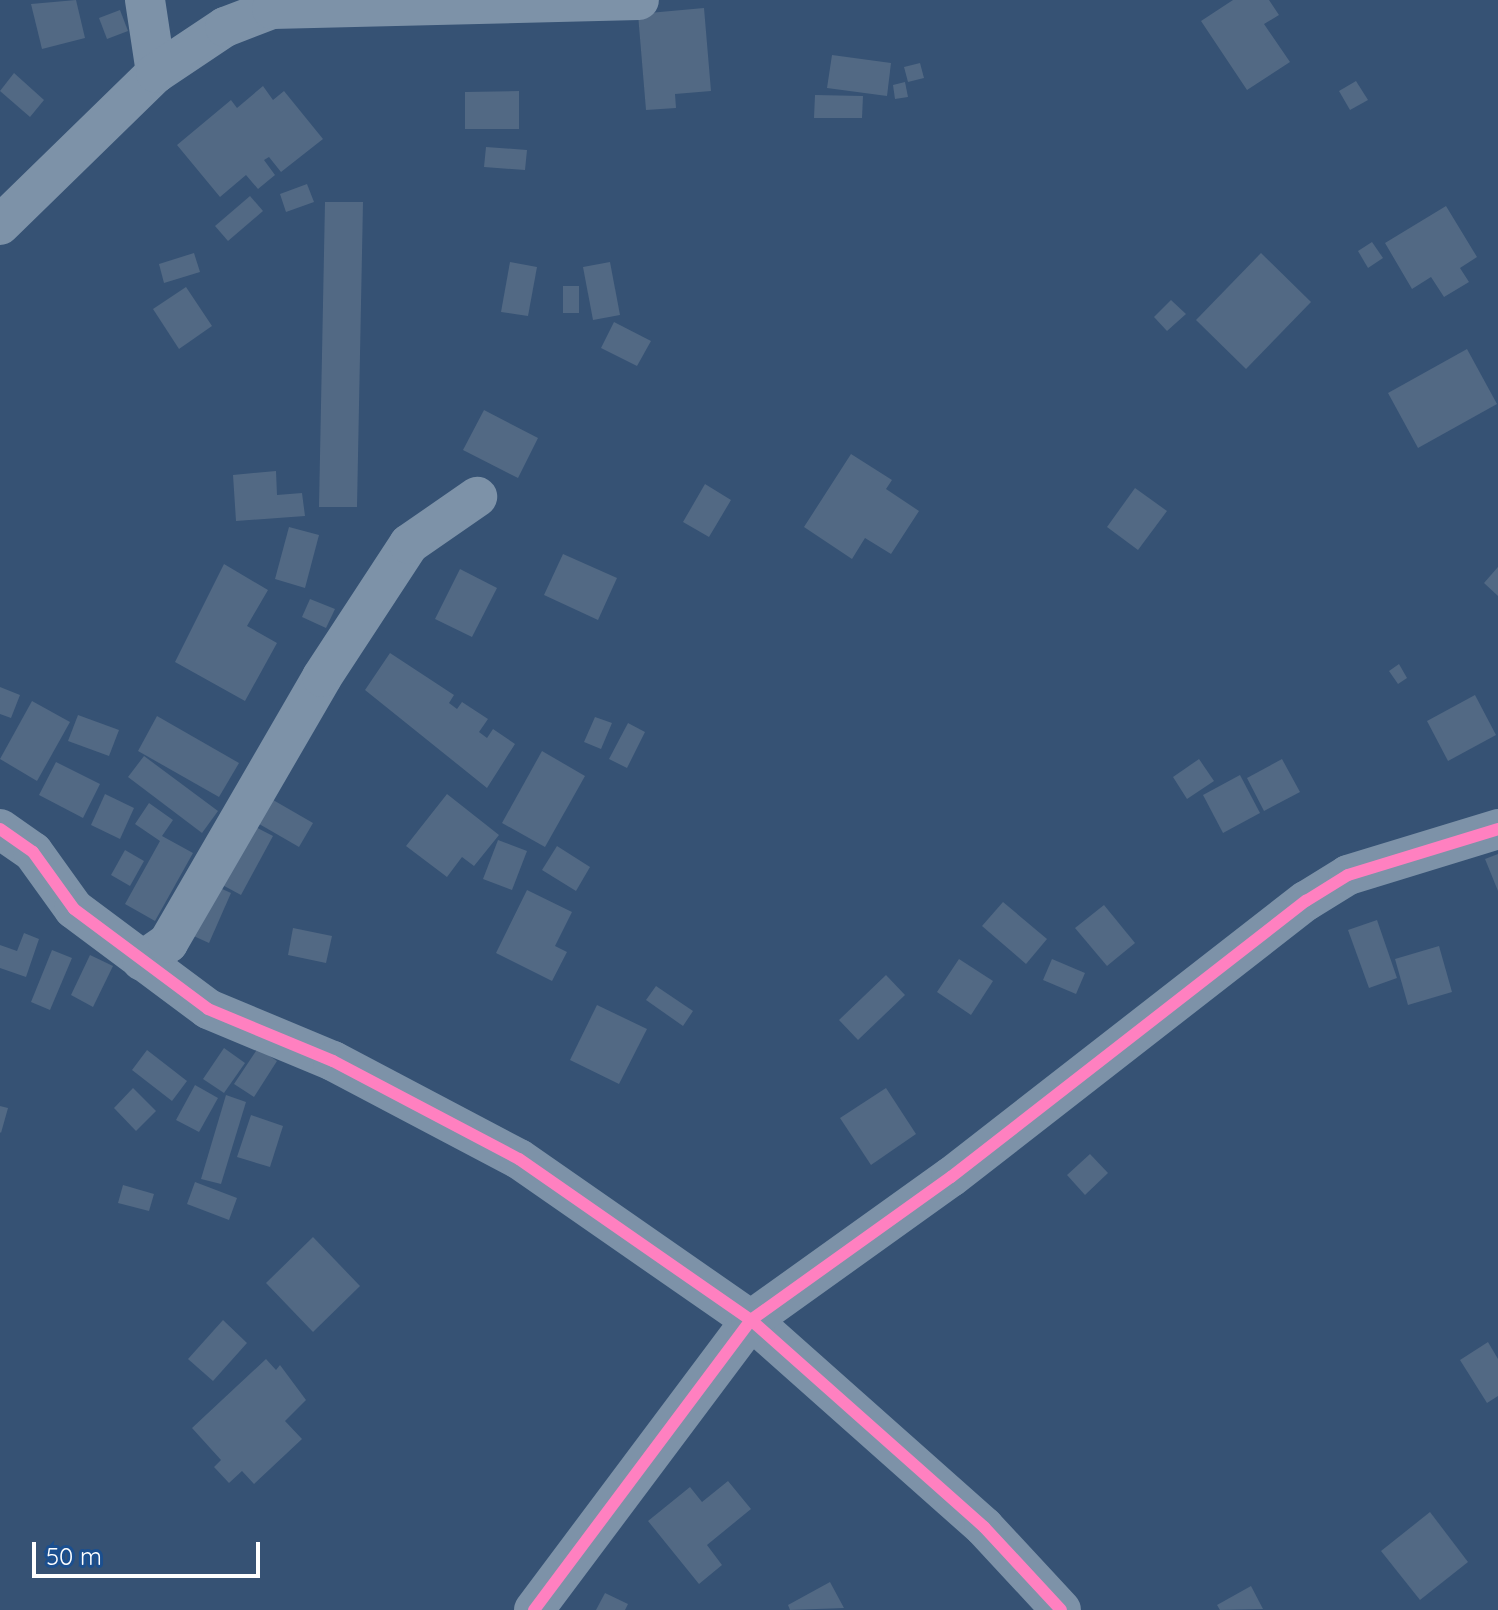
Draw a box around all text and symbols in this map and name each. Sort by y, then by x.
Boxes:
scale bar [36,1526,264,1576]
text: 50 m [46,1541,102,1571]

